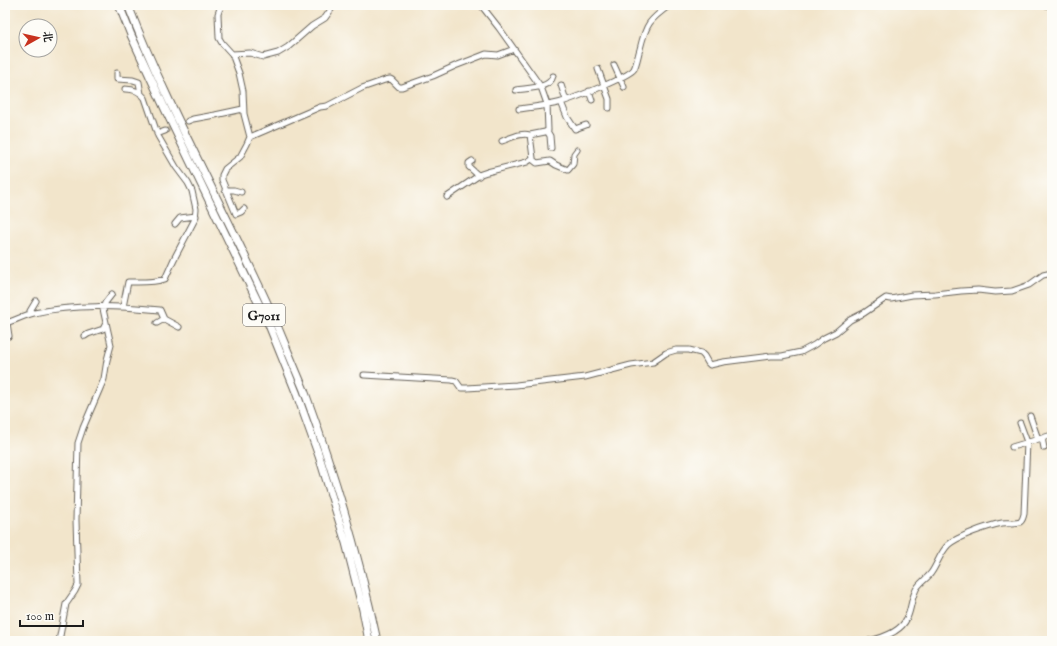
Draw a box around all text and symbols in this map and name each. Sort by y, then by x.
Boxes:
north arrow [18,18,58,58]
text: 北 [39,30,55,43]
road number: G7011 [243,304,285,326]
scale bar [20,602,83,628]
text: 100 m [26,609,54,624]

